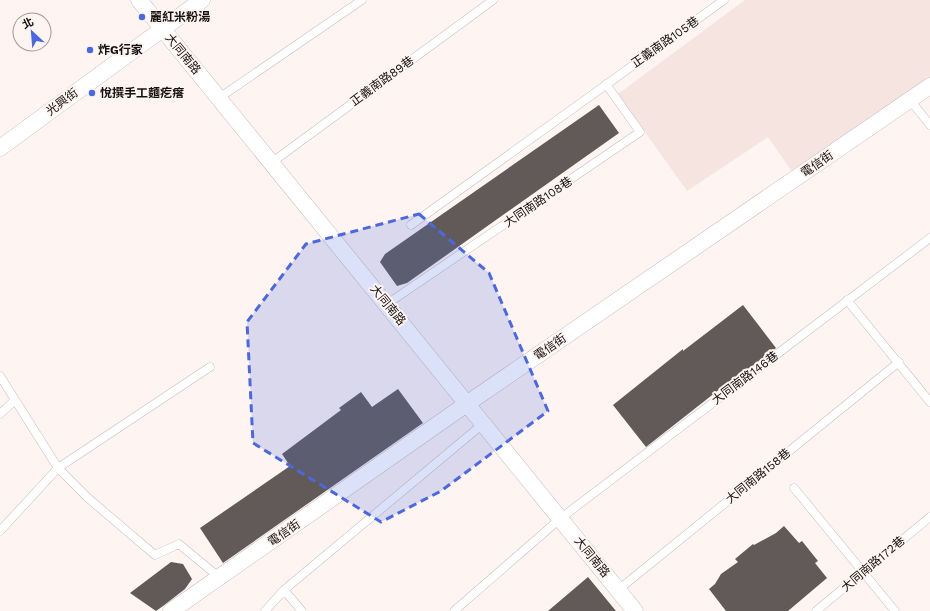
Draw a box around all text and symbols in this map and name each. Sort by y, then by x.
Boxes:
place label: 麗紅米粉湯 [150,10,210,24]
north arrow [12,12,52,52]
marker: 麗紅米粉湯 [137,12,147,22]
street label: 正義南路105巷 [629,14,701,70]
text: 北 [20,15,36,32]
street label: 大同南路 [162,31,204,77]
place label: 炸G行家 [98,43,143,57]
marker: 炸G行家 [85,45,95,55]
street label: 正義南路89巷 [348,53,416,109]
street label: 光興街 [43,86,81,118]
place label: 悅撰手工麵疙瘩 [100,86,184,100]
marker: 悅撰手工麵疙瘩 [87,88,97,98]
street label: 電信街 [798,148,836,180]
street label: 大同南路108巷 [501,174,575,230]
street label: 大同南路 [367,282,409,328]
street label: 電信街 [531,331,569,363]
street label: 大同南路146巷 [709,349,781,407]
street label: 大同南路158巷 [723,446,793,506]
street label: 電信街 [265,517,303,549]
street label: 大同南路172巷 [838,533,908,595]
street label: 大同南路 [571,534,613,580]

